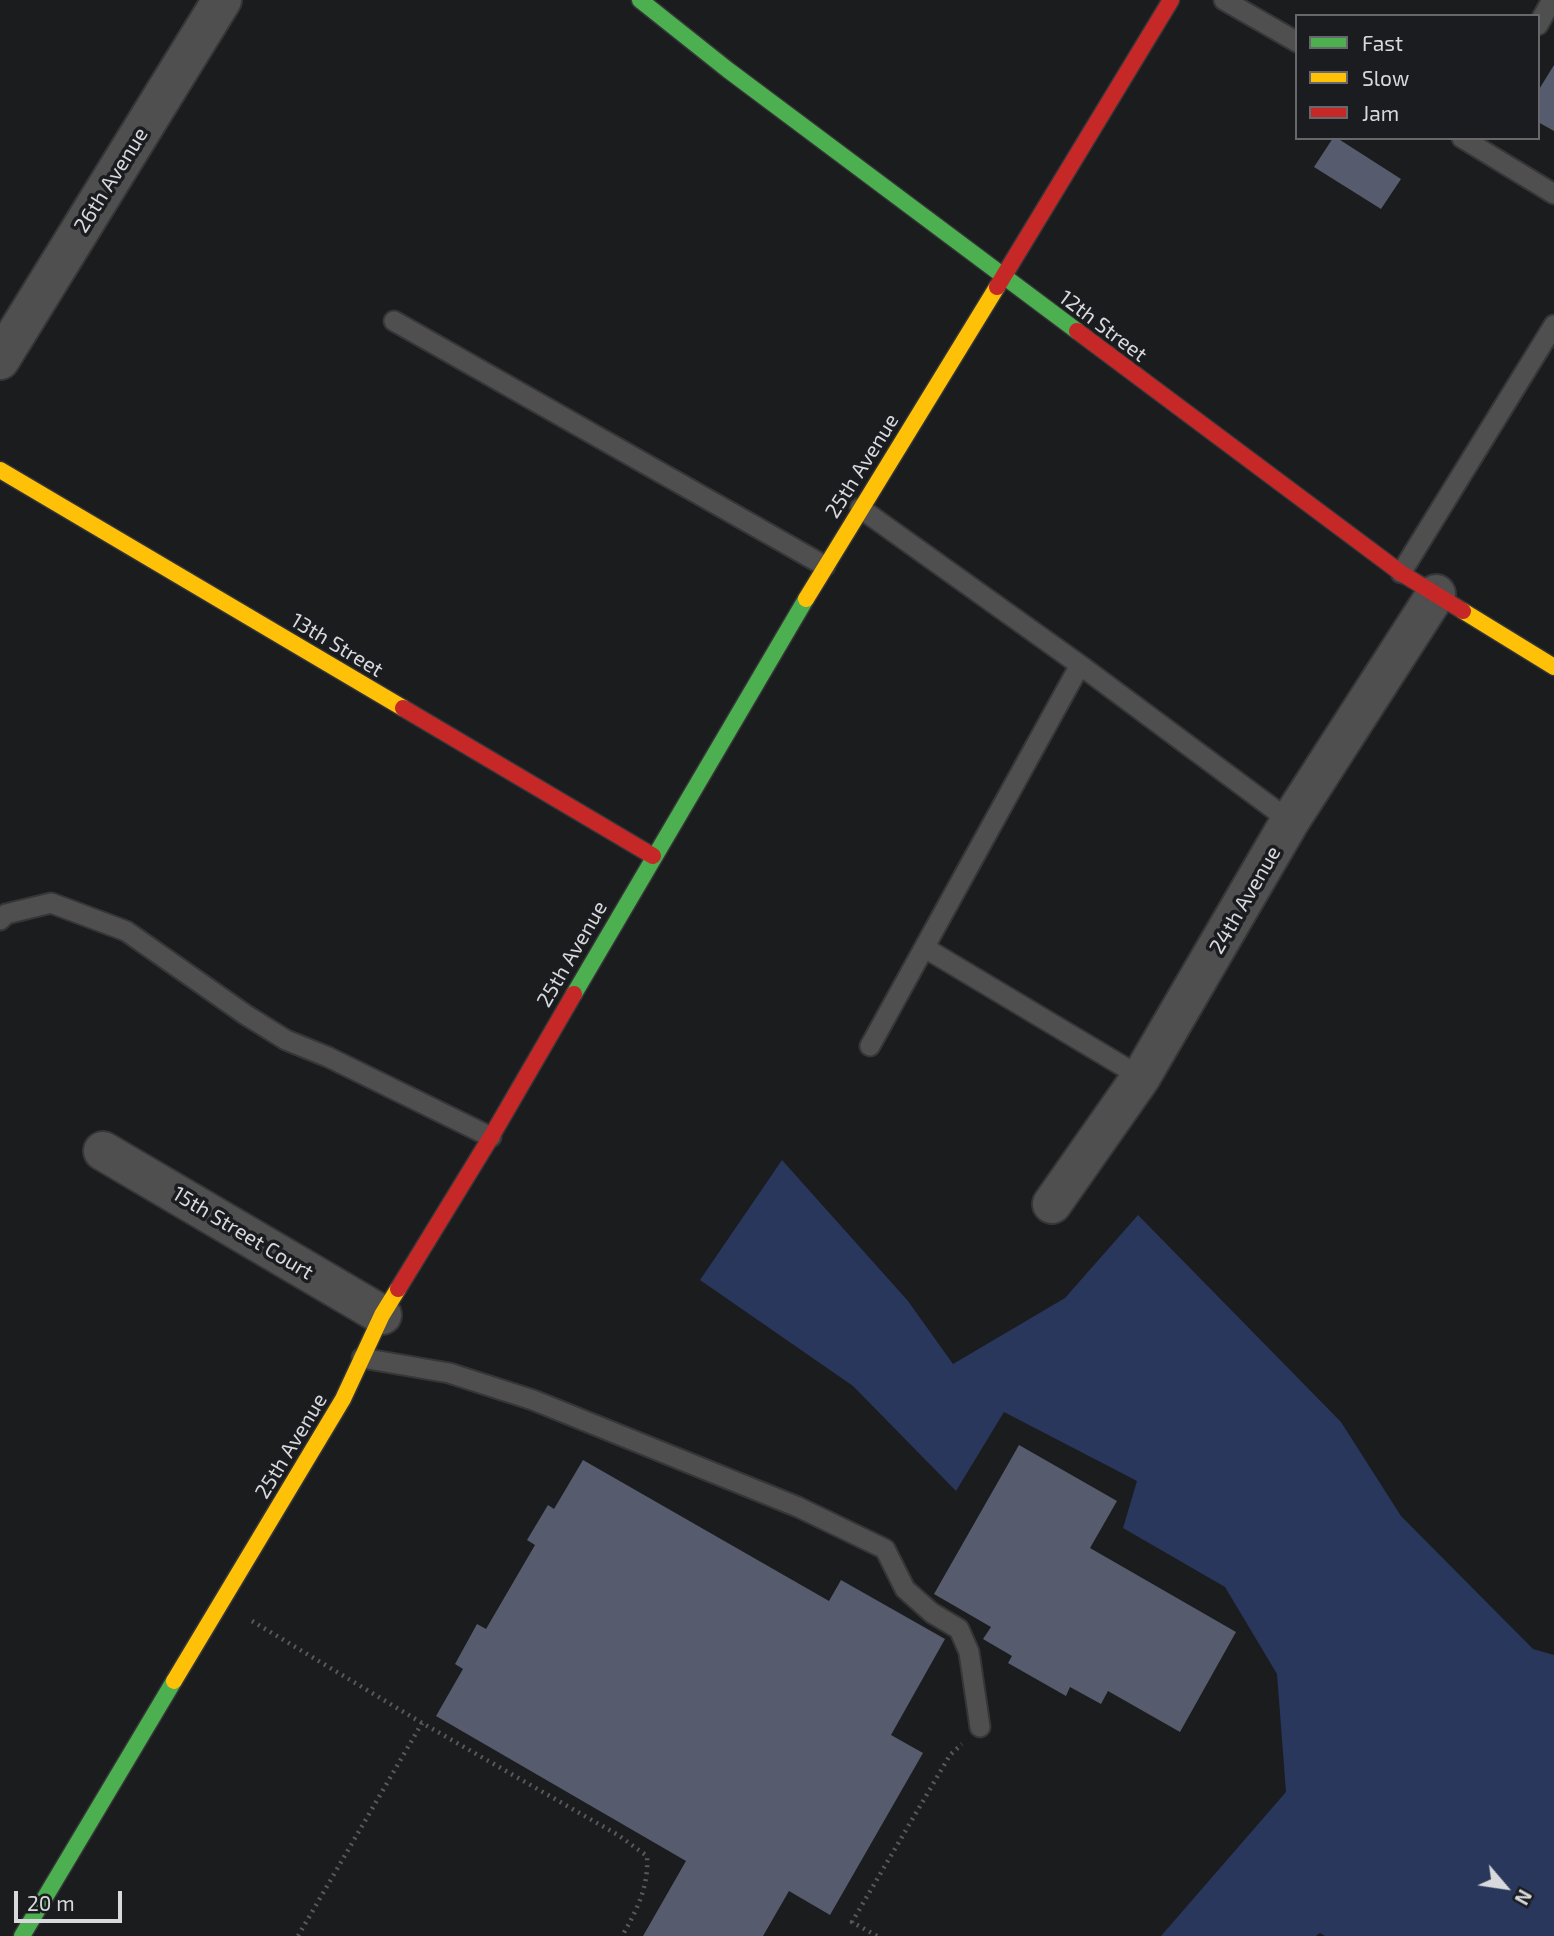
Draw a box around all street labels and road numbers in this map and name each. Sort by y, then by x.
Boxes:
street label: 26th Avenue [69,123,153,237]
street label: 12th Street [1054,285,1152,367]
street label: 25th Avenue [820,409,904,523]
street label: 13th Street [286,608,388,682]
street label: 24th Avenue [1204,842,1286,958]
street label: 25th Avenue [532,896,612,1012]
street label: 15th Street Court [168,1181,318,1285]
street label: 25th Avenue [250,1389,332,1503]

